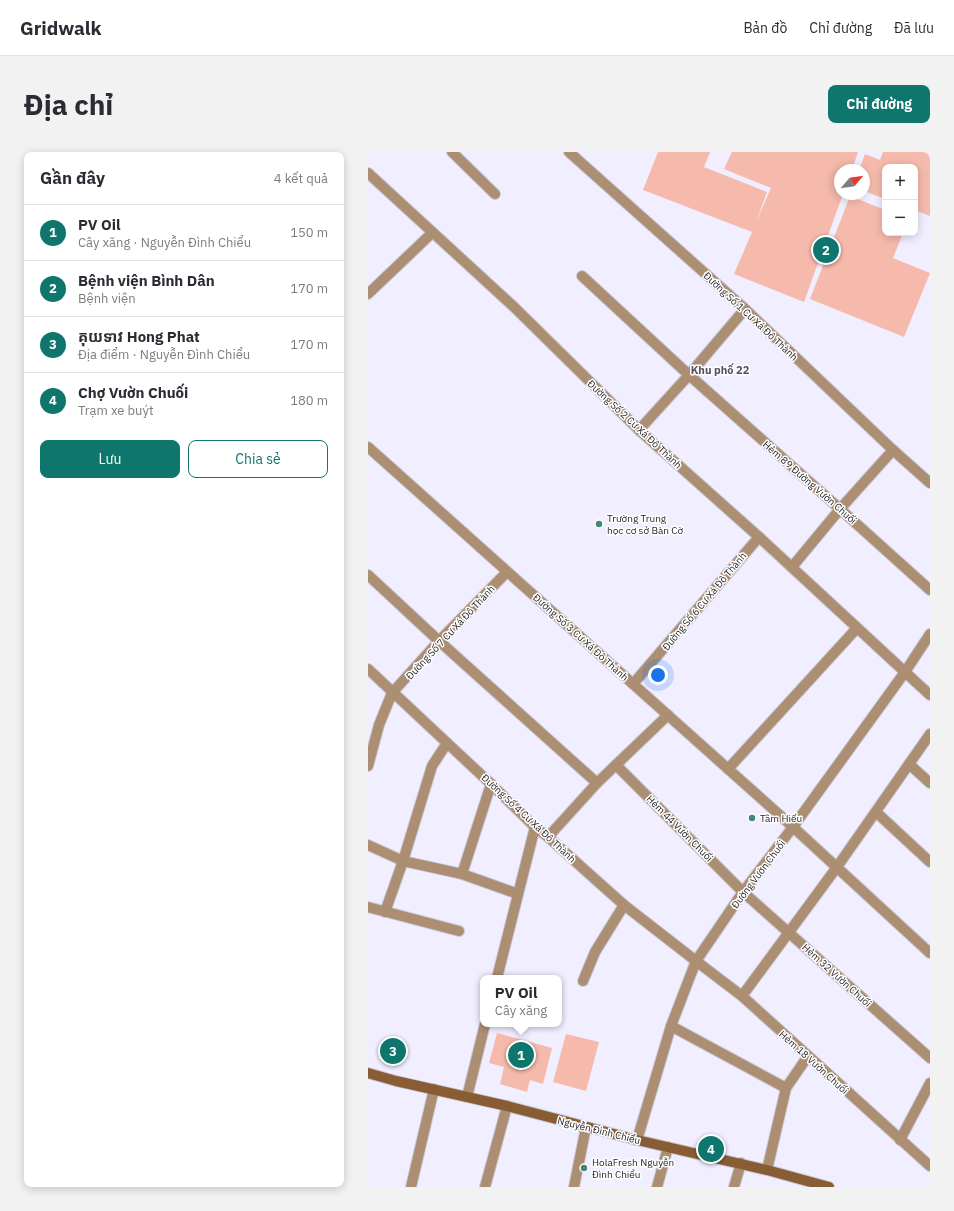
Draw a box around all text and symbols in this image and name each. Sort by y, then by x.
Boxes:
text: Gridwalk [20,16,102,40]
text: Bản đồ [743,19,787,37]
text: Chỉ đường [809,19,872,37]
text: Đã lưu [894,19,934,37]
button: Chỉ đường [828,85,930,123]
text: Địa chỉ [24,86,113,123]
north arrow [834,164,870,200]
map controls [882,164,918,236]
button: + [882,164,918,200]
text: Gần đây [40,167,105,189]
text: 4 kết quả [274,170,328,187]
button: − [882,200,918,236]
text: PV Oil [78,215,121,234]
text: 1 [49,224,57,241]
text: 150 m [290,224,328,241]
text: Cây xăng · Nguyễn Đình Chiểu [78,234,251,251]
pin: 2 [813,235,839,265]
street label: Ðường Số 1 Cư Xá Đô Thành [701,269,801,363]
text: Bệnh viện Bình Dân [78,271,215,290]
text: 2 [49,280,57,297]
text: 170 m [290,280,328,297]
text: Bệnh viện [78,290,136,307]
text: គុយទាវ Hong Phat [78,327,200,346]
text: 3 [49,336,57,353]
text: 170 m [290,336,328,353]
text: Địa điểm · Nguyễn Đình Chiểu [78,346,250,363]
district label: Khu phố 22 [691,362,750,377]
street label: Ðường Số 2 Cư Xá Đô Thành [585,377,685,471]
text: Chợ Vườn Chuối [78,383,188,402]
text: 4 [49,392,57,409]
text: 180 m [290,392,328,409]
text: Trạm xe buýt [78,402,154,419]
street label: Hẻm 89 Đường Vườn Chuối [760,438,859,527]
button: Lưu [40,440,180,478]
button: Chia sẻ [188,440,328,478]
place label: Trường Trung học cơ sở Bàn Cờ [607,512,684,537]
marker: Trường Trung học cơ sở Bàn Cờ [594,519,604,529]
street label: Đường Số 6 Cư Xá Đô Thành [659,550,749,653]
street label: Đường Số 7 Cư Xá Đô Thành [403,582,497,682]
street label: Ðường Số 3 Cư Xá Đô Thành [530,591,631,684]
your location [648,665,668,685]
street label: Ðường Số 4 Cư Xá Đô Thành [479,771,579,865]
street label: Hẻm 44 Vườn Chuối [644,792,716,864]
place label: Tâm Hiếu [760,812,802,825]
marker: Tâm Hiếu [747,813,757,823]
street label: Đường Vườn Chuối [728,838,788,911]
street label: Hẻm 32 Vườn Chuối [799,941,874,1010]
popup [480,975,562,1027]
text: PV Oil [495,983,537,1002]
text: Cây xăng [495,1002,547,1019]
street label: Hẻm 18 Vườn Chuối [776,1028,851,1097]
pin: 3 [380,1036,406,1066]
pin: 1 [508,1040,534,1070]
street label: Nguyễn Đình Chiểu [556,1114,642,1147]
pin: 4 [698,1134,724,1164]
place label: HolaFresh Nguyễn Đình Chiểu [592,1156,674,1181]
marker: HolaFresh Nguyễn Đình Chiểu [579,1163,589,1173]

